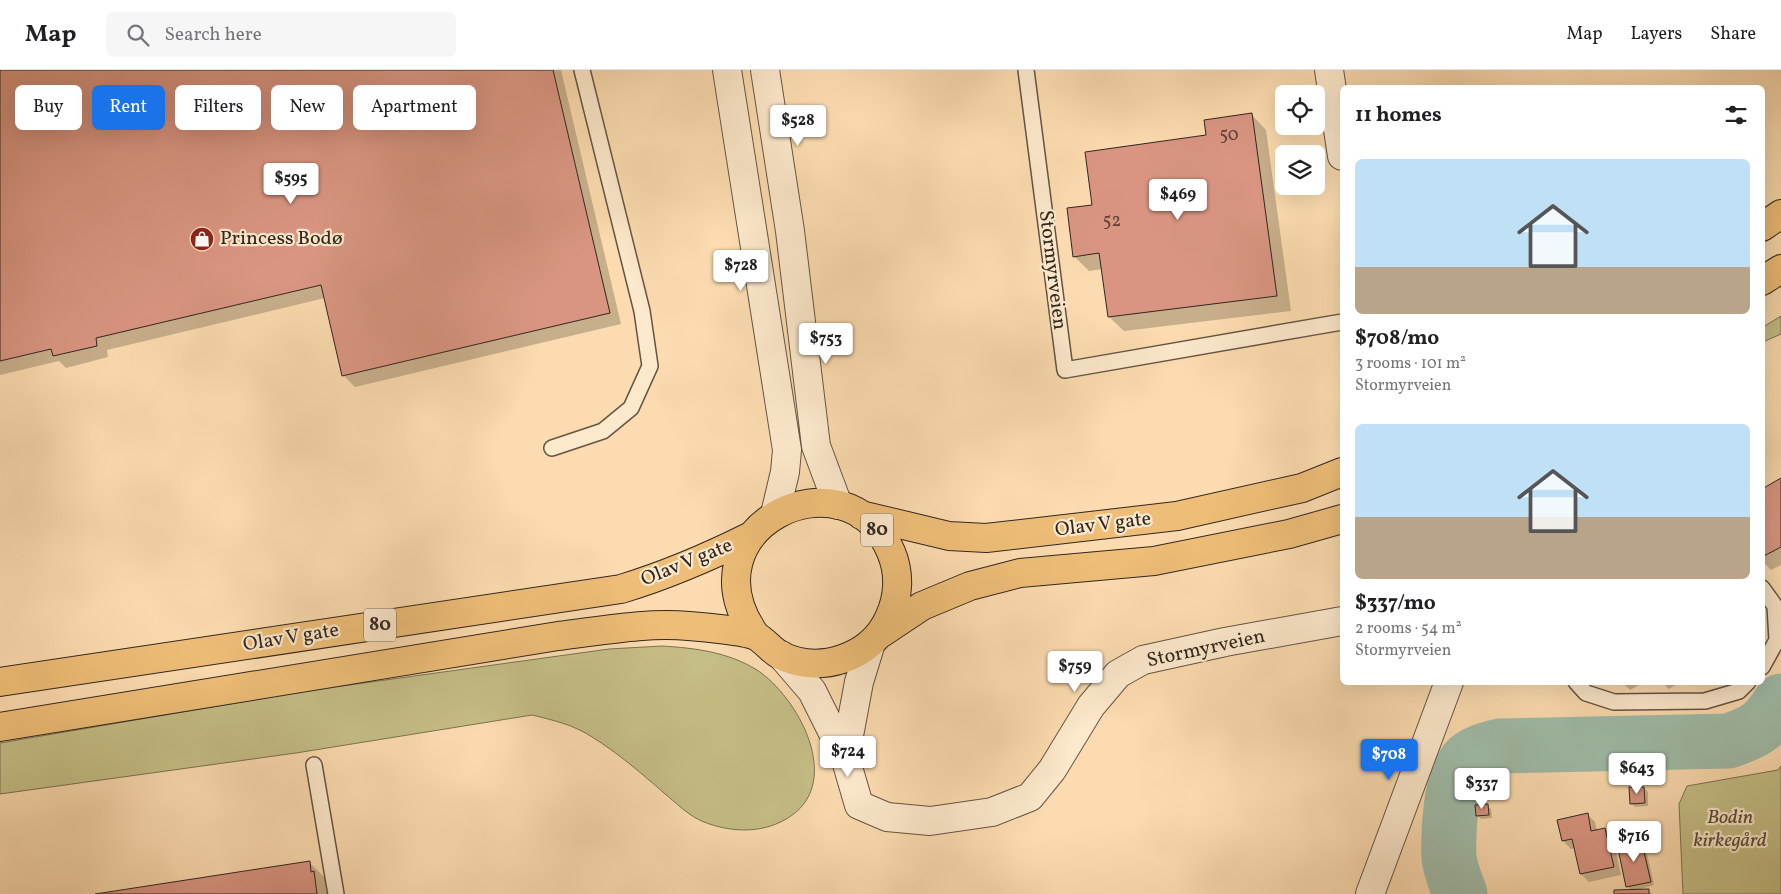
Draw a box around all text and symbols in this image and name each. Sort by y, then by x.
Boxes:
search box [106,12,456,57]
text: Map [25,18,76,52]
icon: search [124,21,152,49]
text: Search here [164,22,262,48]
text: Map [1566,22,1602,47]
text: Layers [1630,22,1682,47]
text: Share [1710,22,1756,47]
chip: Buy [15,85,82,130]
chip: Rent [92,85,165,130]
chip: Filters [175,85,261,130]
chip: New [271,85,343,130]
chip: Apartment [353,85,476,130]
map controls [1275,85,1325,195]
button: locate [1275,85,1325,135]
text: 11 homes [1355,101,1442,130]
icon: filters [1722,101,1750,129]
pin: $528 [768,104,828,147]
text: $528 [781,110,815,132]
house number: 50 [1219,123,1239,148]
button: layers [1275,145,1325,195]
pin: $595 [261,162,321,205]
text: $595 [275,168,307,190]
pin: $469 [1148,178,1208,221]
text: $469 [1160,184,1196,206]
icon: home [1508,191,1598,281]
street label: Stormyrveien [1031,209,1073,331]
house number: 52 [1103,209,1121,234]
place label: Princess Bodø [220,225,343,253]
shop icon: Princess Bodø [189,226,215,252]
pin: $728 [711,250,771,292]
text: $728 [724,255,758,277]
pin: $753 [796,322,856,365]
text: $708/mo [1355,324,1439,353]
text: $753 [810,328,842,350]
text: 3 rooms · 101 m² [1355,353,1466,375]
text: Stormyrveien [1355,375,1451,397]
icon: home [1508,456,1598,546]
street label: Olav V gate [1053,505,1153,545]
road number: 80 [861,514,893,546]
street label: Olav V gate [637,532,737,594]
text: $337/mo [1355,589,1436,618]
road number: 80 [364,608,396,642]
street label: Olav V gate [241,617,341,659]
text: 2 rooms · 54 m² [1355,618,1462,640]
street label: Stormyrveien [1144,623,1268,675]
text: Stormyrveien [1355,640,1451,662]
pin: $759 [1045,650,1105,693]
text: $759 [1059,656,1091,678]
pin: $724 [818,736,878,778]
pin: $708 [1359,738,1419,781]
text: $724 [831,741,865,763]
text: $708 [1372,744,1406,766]
pin: $643 [1607,752,1667,795]
text: $643 [1620,758,1654,780]
pin: $337 [1452,768,1512,810]
text: $337 [1466,773,1498,795]
park label: Bodin kirkegård [1693,804,1767,855]
pin: $716 [1604,820,1664,863]
text: $716 [1618,826,1650,848]

